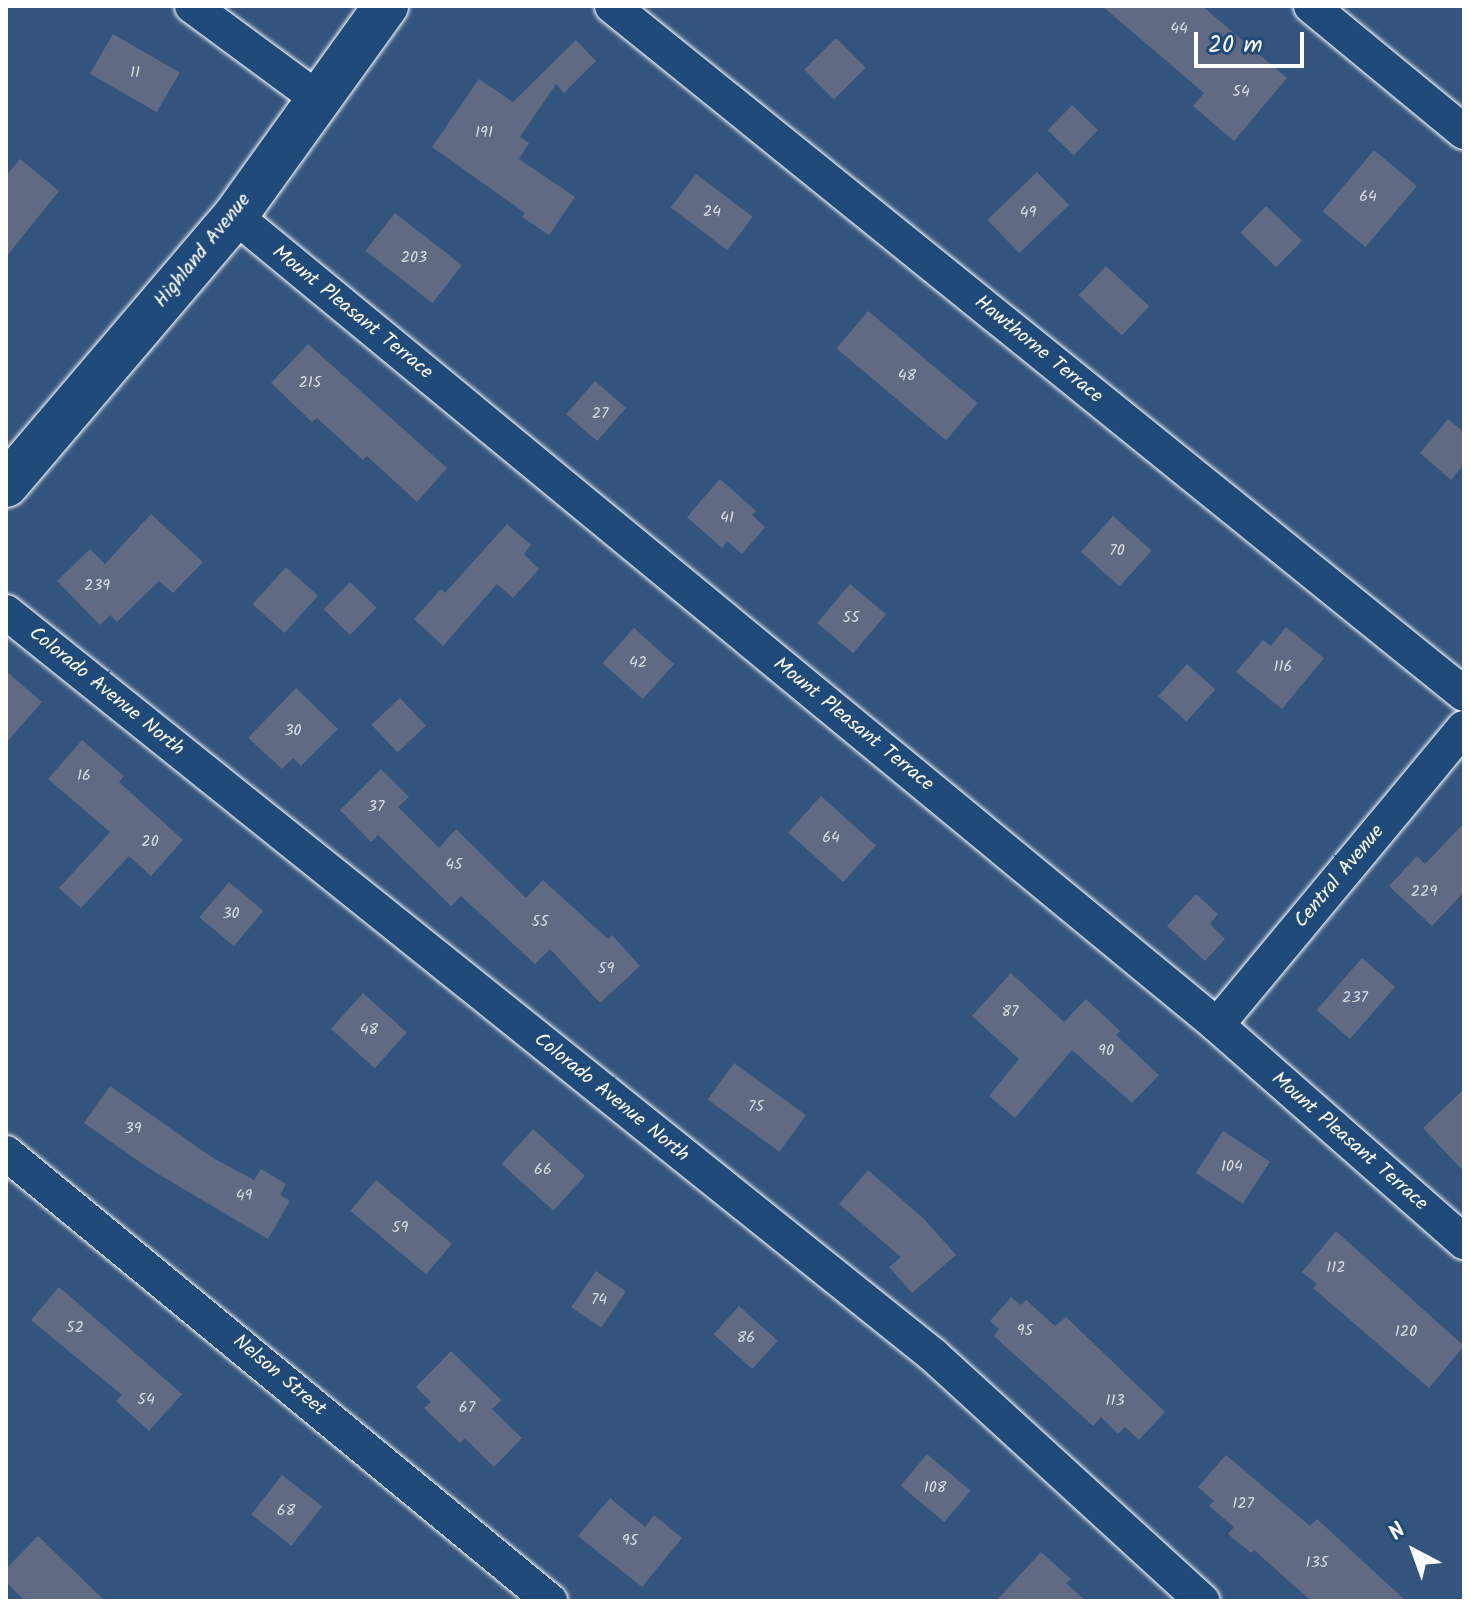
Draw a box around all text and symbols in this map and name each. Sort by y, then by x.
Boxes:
scale bar [1198,16,1308,66]
house number: 44 [1170,19,1188,39]
text: 20 m [1208,26,1263,65]
house number: 11 [130,63,140,83]
house number: 54 [1232,82,1250,102]
house number: 191 [475,123,493,143]
house number: 64 [1359,187,1377,207]
street label: Highland Avenue [150,189,256,313]
house number: 24 [703,202,721,222]
house number: 49 [1020,203,1036,223]
street label: Mount Pleasant Terrace [267,241,437,385]
house number: 203 [401,248,427,268]
street label: Hawthorne Terrace [969,291,1107,409]
house number: 48 [898,366,916,386]
house number: 215 [299,373,321,393]
house number: 27 [592,404,608,424]
house number: 41 [720,508,734,528]
house number: 70 [1109,541,1125,561]
house number: 239 [84,576,110,596]
house number: 55 [842,608,860,628]
street label: Colorado Avenue North [24,622,188,762]
house number: 42 [629,653,647,673]
street label: Mount Pleasant Terrace [768,653,938,797]
house number: 116 [1274,657,1292,677]
house number: 30 [284,721,302,741]
house number: 16 [77,766,91,786]
house number: 37 [368,797,384,817]
street label: Central Avenue [1290,821,1390,933]
house number: 64 [822,828,840,848]
house number: 20 [141,832,159,852]
house number: 45 [445,855,463,875]
house number: 229 [1411,882,1437,902]
house number: 30 [222,904,240,924]
house number: 55 [531,912,549,932]
house number: 59 [598,959,614,979]
house number: 237 [1342,988,1368,1008]
house number: 87 [1001,1002,1019,1022]
house number: 48 [360,1020,378,1040]
street label: Colorado Avenue North [529,1028,693,1168]
house number: 90 [1098,1041,1114,1061]
street label: Mount Pleasant Terrace [1266,1067,1432,1217]
house number: 75 [748,1097,764,1117]
house number: 39 [125,1119,141,1139]
house number: 104 [1221,1157,1243,1177]
house number: 66 [534,1160,552,1180]
house number: 49 [236,1186,252,1206]
house number: 59 [392,1218,408,1238]
house number: 112 [1326,1258,1346,1278]
house number: 74 [591,1290,607,1310]
house number: 52 [66,1318,84,1338]
house number: 95 [1017,1321,1033,1341]
house number: 120 [1395,1322,1417,1342]
house number: 86 [737,1328,755,1348]
street label: Nelson Street [227,1330,331,1422]
house number: 54 [137,1390,155,1410]
house number: 113 [1105,1391,1125,1411]
house number: 67 [459,1398,475,1418]
house number: 108 [924,1478,946,1498]
house number: 127 [1232,1494,1254,1514]
house number: 68 [277,1501,295,1521]
north arrow [1374,1511,1454,1591]
text: N [1381,1515,1415,1550]
house number: 95 [622,1531,638,1551]
house number: 135 [1306,1553,1328,1573]

